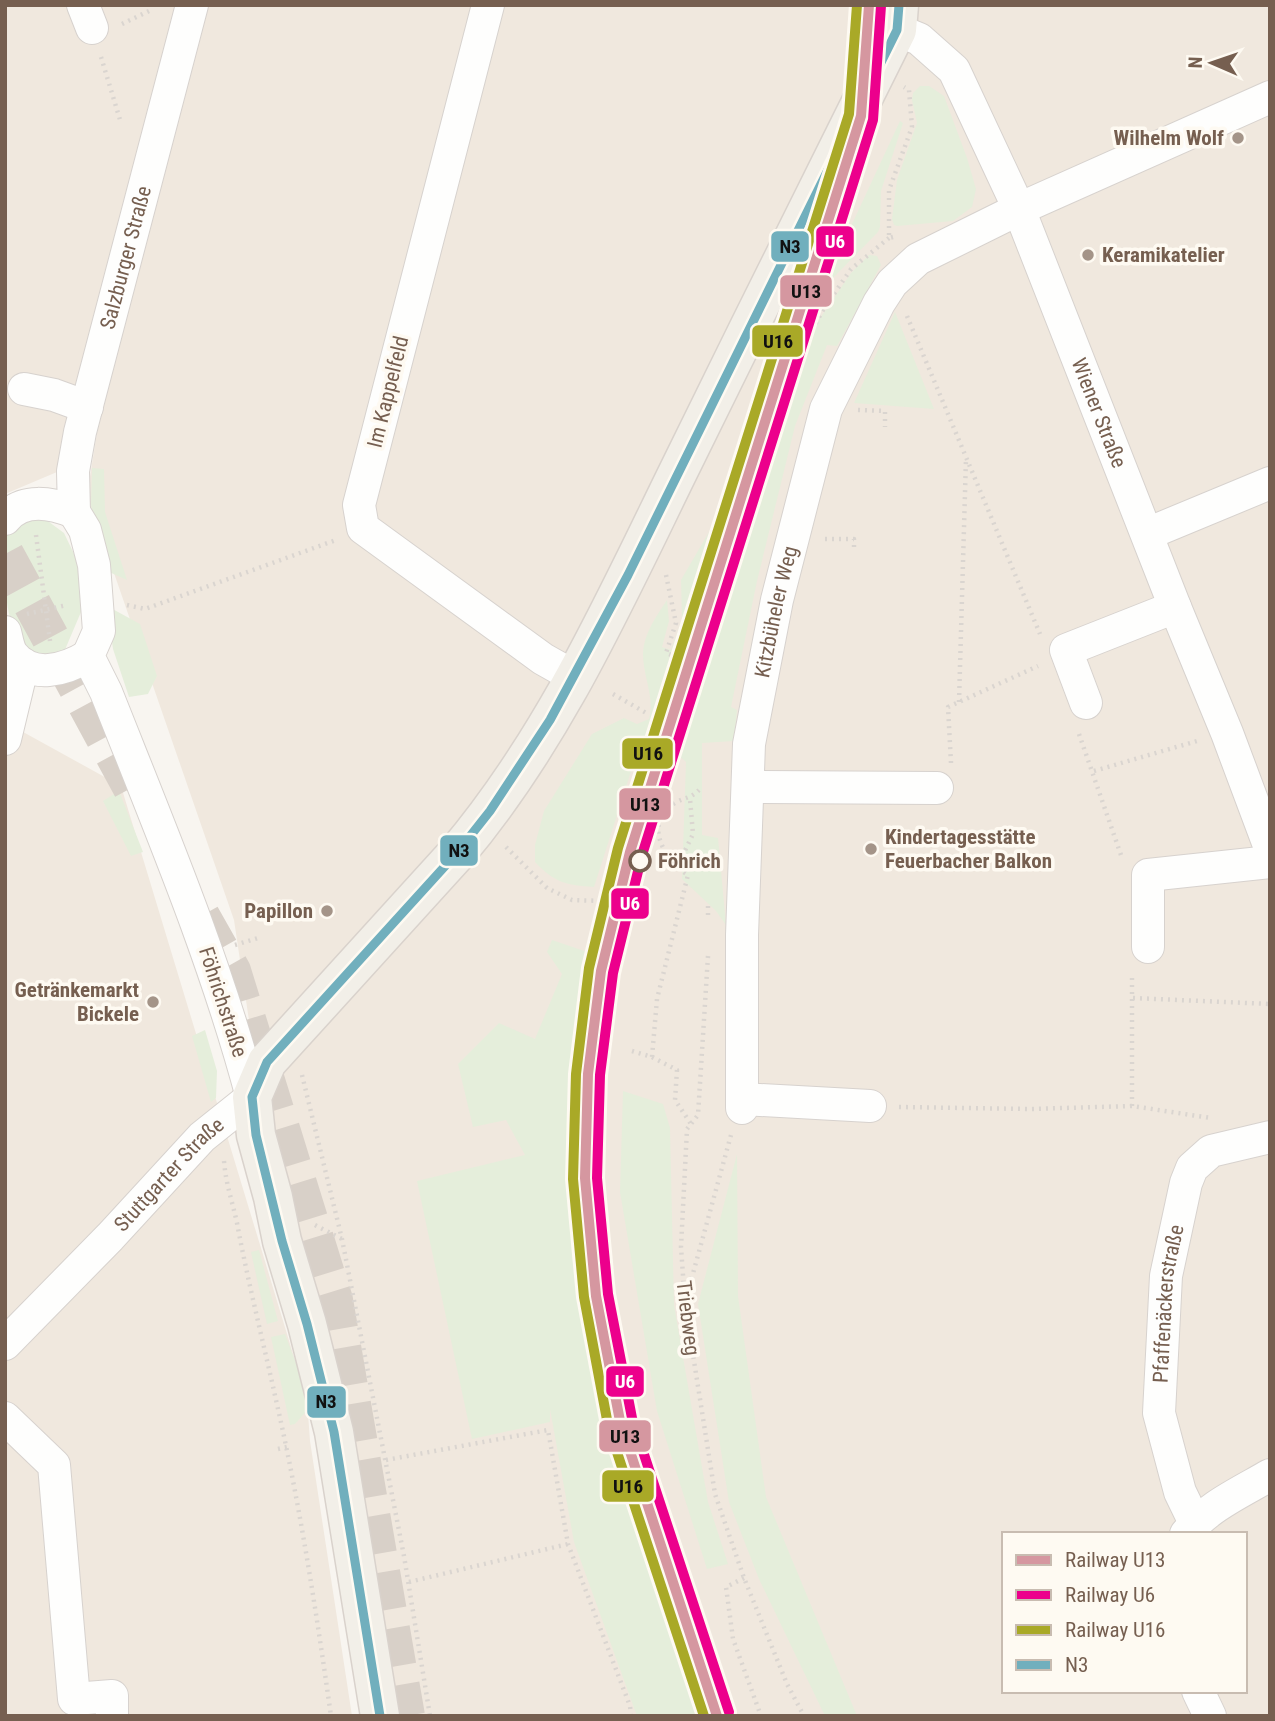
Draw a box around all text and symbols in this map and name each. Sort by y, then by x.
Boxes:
north arrow [1177,28,1247,98]
text: N [1184,56,1207,69]
place label: Wilhelm Wolf [1114,126,1224,150]
marker: Wilhelm Wolf [1230,130,1246,146]
street label: Salzburger Straße [95,183,156,332]
line badge: U6 [815,225,855,258]
line badge: N3 [770,230,810,263]
text: U6 [825,230,845,253]
text: N3 [779,235,801,258]
place label: Keramikatelier [1102,243,1225,267]
marker: Keramikatelier [1080,247,1096,263]
line badge: U13 [779,274,833,308]
text: U13 [791,280,821,303]
line badge: U16 [751,324,804,358]
text: U16 [763,330,793,353]
street label: Im Kappelfeld [363,334,413,450]
street label: Wiener Straße [1067,355,1131,471]
street label: Kitzbüheler Weg [750,544,802,680]
line badge: U16 [621,737,674,770]
text: U16 [633,742,663,765]
line badge: U13 [618,787,672,821]
text: U13 [630,793,660,816]
place label: Kindertagesstätte Feuerbacher Balkon [885,825,1052,873]
line badge: N3 [439,834,479,867]
text: N3 [448,839,470,862]
marker: Kindertagesstätte Feuerbacher Balkon [863,841,879,857]
place label: Föhrich [658,849,721,873]
marker: Föhrich [629,850,651,872]
line badge: U6 [610,887,650,920]
text: U6 [620,892,640,915]
place label: Papillon [244,899,313,923]
marker: Papillon [319,903,335,919]
street label: Föhrichstraße [194,944,252,1060]
place label: Getränkemarkt Bickele [15,978,139,1026]
marker: Getränkemarkt Bickele [145,994,161,1010]
street label: Stuttgarter Straße [109,1112,229,1236]
street label: Pfaffenäckerstraße [1149,1222,1189,1384]
street label: Triebweg [671,1279,705,1357]
line badge: U6 [605,1365,645,1398]
text: U6 [615,1370,635,1393]
line badge: N3 [306,1385,347,1419]
text: N3 [315,1390,337,1413]
line badge: U13 [598,1419,652,1453]
text: U13 [610,1425,640,1448]
line badge: U16 [601,1469,655,1503]
text: U16 [613,1475,643,1498]
legend [1002,1532,1247,1693]
text: Railway U13 [1065,1548,1166,1572]
text: Railway U6 [1065,1583,1155,1607]
text: Railway U16 [1065,1618,1166,1642]
text: N3 [1065,1653,1088,1677]

